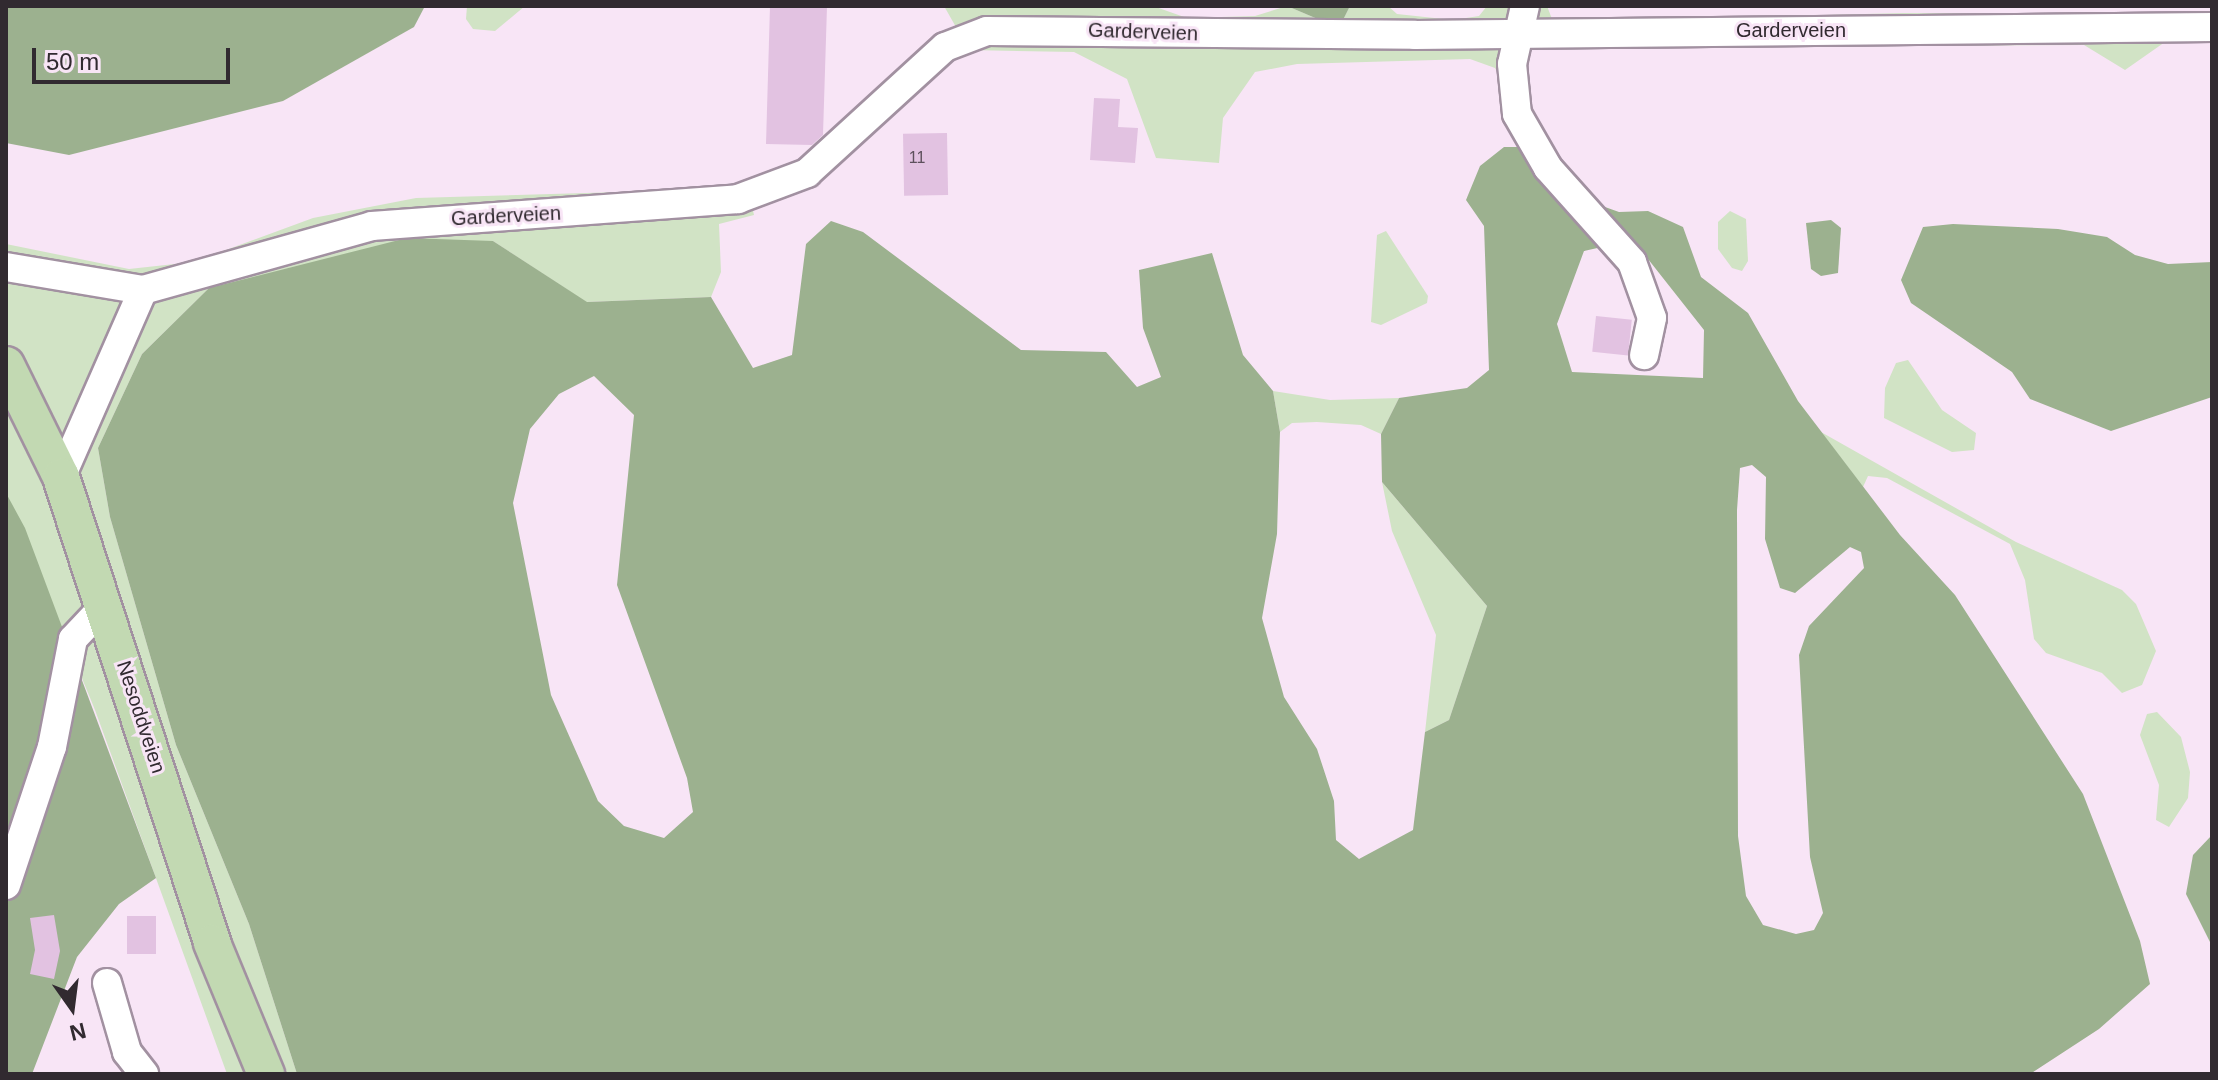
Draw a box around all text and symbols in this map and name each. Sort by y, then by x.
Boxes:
street label: Garderveien [1088,18,1198,46]
street label: Garderveien [1736,18,1846,42]
scale bar [36,32,234,82]
text: 50 m [46,48,99,75]
house number: 11 [909,148,925,168]
street label: Garderveien [450,201,562,231]
street label: Nesoddveien [112,658,170,776]
north arrow [32,968,112,1048]
text: N [67,1018,89,1046]

